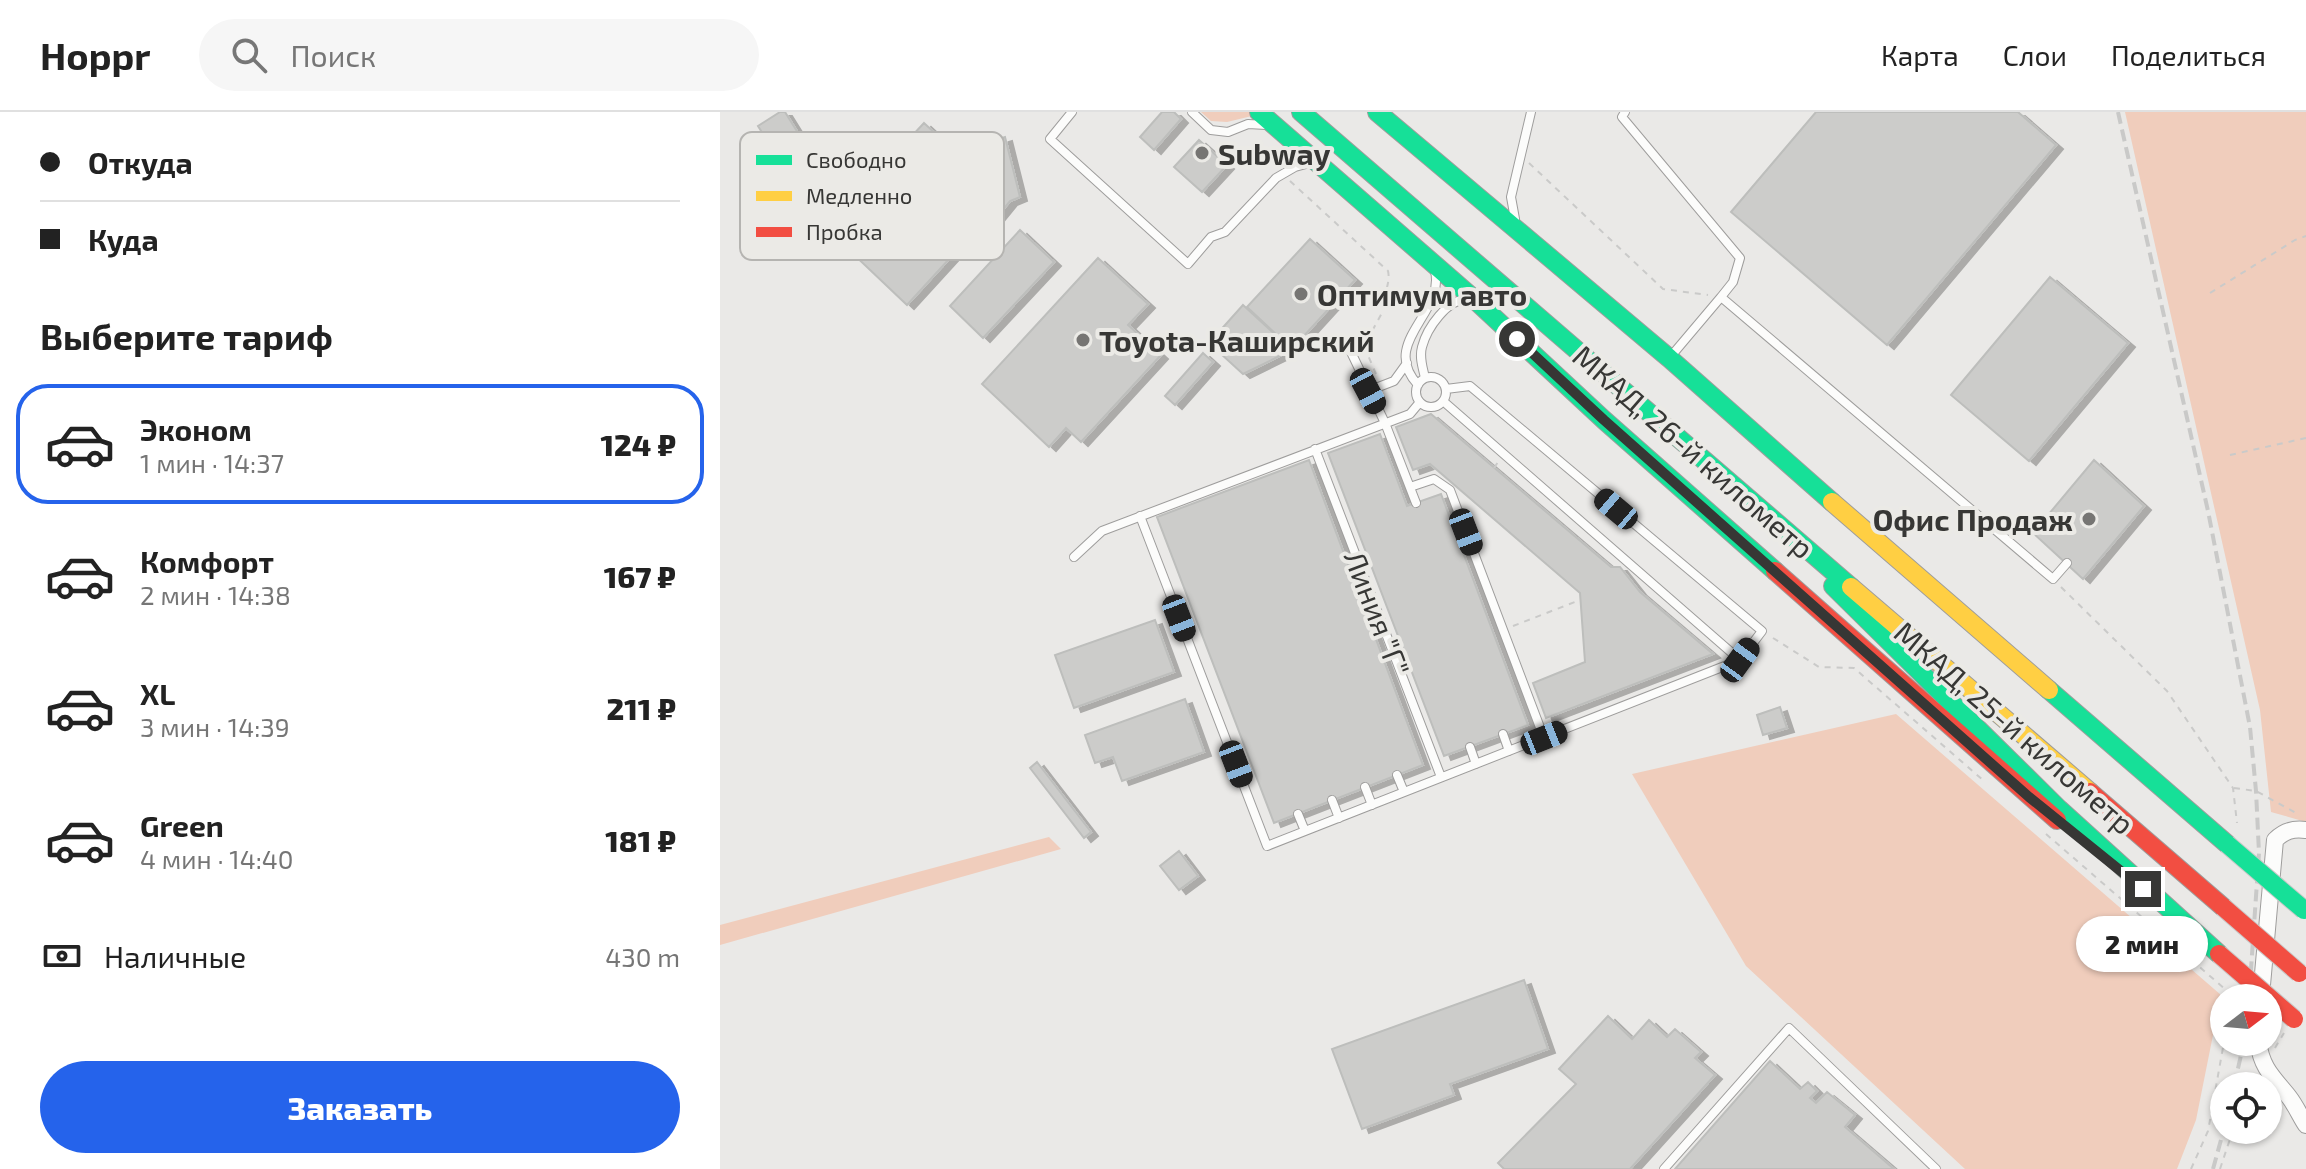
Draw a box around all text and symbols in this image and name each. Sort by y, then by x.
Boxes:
search box [199,19,759,91]
text: Hoppr [40,32,151,78]
icon: search [227,33,271,77]
text: Поиск [291,37,376,73]
text: Карта [1881,38,1959,72]
text: Слои [2003,38,2067,72]
text: Поделиться [2111,38,2266,72]
legend [740,132,1004,260]
place label: Subway [1218,135,1330,172]
text: Откуда [88,144,193,180]
marker: Subway [1193,144,1211,162]
text: Свободно [806,146,906,172]
text: Медленно [806,182,912,208]
text: Пробка [806,218,883,244]
text: Куда [88,221,159,257]
place label: Оптимум авто [1317,276,1527,313]
marker: Оптимум авто [1292,285,1310,303]
text: Выберите тариф [40,314,333,357]
route start [1499,321,1535,357]
place label: Toyota-Каширский [1099,322,1374,359]
marker: Toyota-Каширский [1074,331,1092,349]
street label: МКАД, 26-й километр [1566,337,1822,565]
car [1346,364,1390,418]
icon: car [44,408,116,480]
text: Эконом [140,411,252,447]
text: 124 ₽ [601,426,676,462]
text: 1 мин · 14:37 [140,447,284,478]
car [1590,484,1642,534]
place label: Офис Продаж [1873,501,2073,537]
car [1446,505,1486,559]
marker: Офис Продаж [2080,510,2098,528]
icon: car [44,540,116,612]
text: Комфорт [140,543,274,579]
street label: Линия "Г" [1338,545,1418,681]
text: 167 ₽ [604,558,676,594]
text: 2 мин · 14:38 [140,579,291,610]
car [1159,591,1199,645]
street label: МКАД, 25-й километр [1888,613,2142,841]
car [1716,634,1764,686]
icon: car [44,672,116,744]
text: XL [140,675,175,711]
text: 211 ₽ [606,690,676,726]
text: 3 мин · 14:39 [140,711,290,742]
car [1517,718,1571,758]
car [1216,737,1256,791]
icon: car [44,804,116,876]
text: Green [140,807,224,843]
text: 181 ₽ [605,822,676,858]
text: 4 мин · 14:40 [140,843,294,874]
route end [2125,871,2161,907]
callout: 2 мин [2077,917,2209,973]
text: 2 мин [2105,928,2179,959]
icon: cash [40,934,84,978]
text: Наличные [104,938,246,974]
text: 430 m [605,941,680,972]
north arrow [2210,984,2282,1056]
map controls [2210,984,2282,1144]
button: Заказать [40,1061,680,1153]
button: locate [2210,1072,2282,1144]

